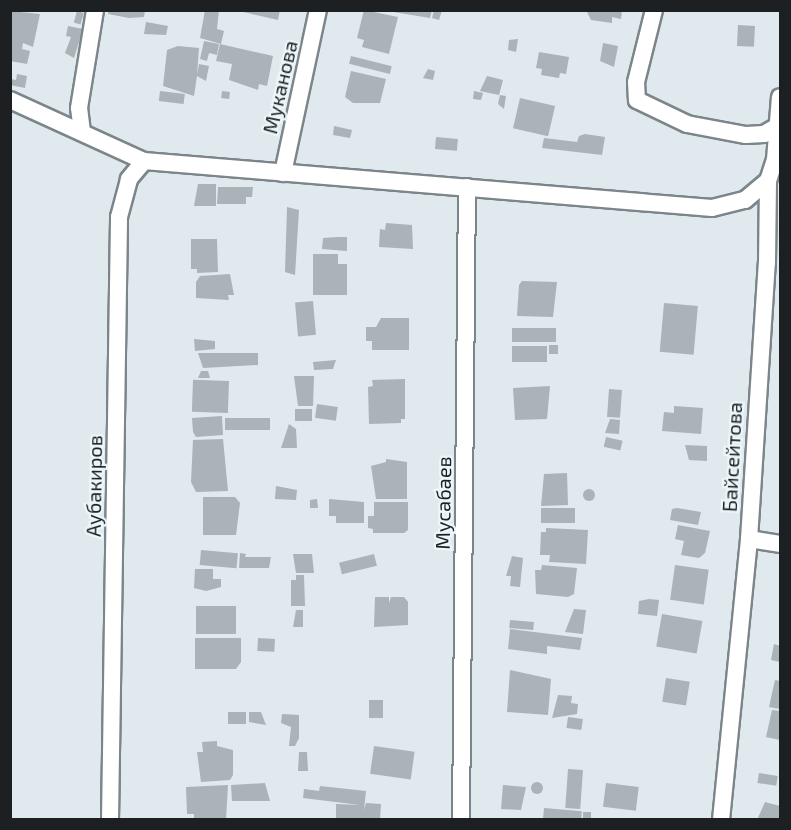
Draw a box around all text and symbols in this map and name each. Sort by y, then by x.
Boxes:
street label: Муканова [258,38,302,136]
street label: Байсейтова [717,401,747,513]
street label: Аубакиров [81,435,107,537]
street label: Мусабаев [430,456,456,550]

